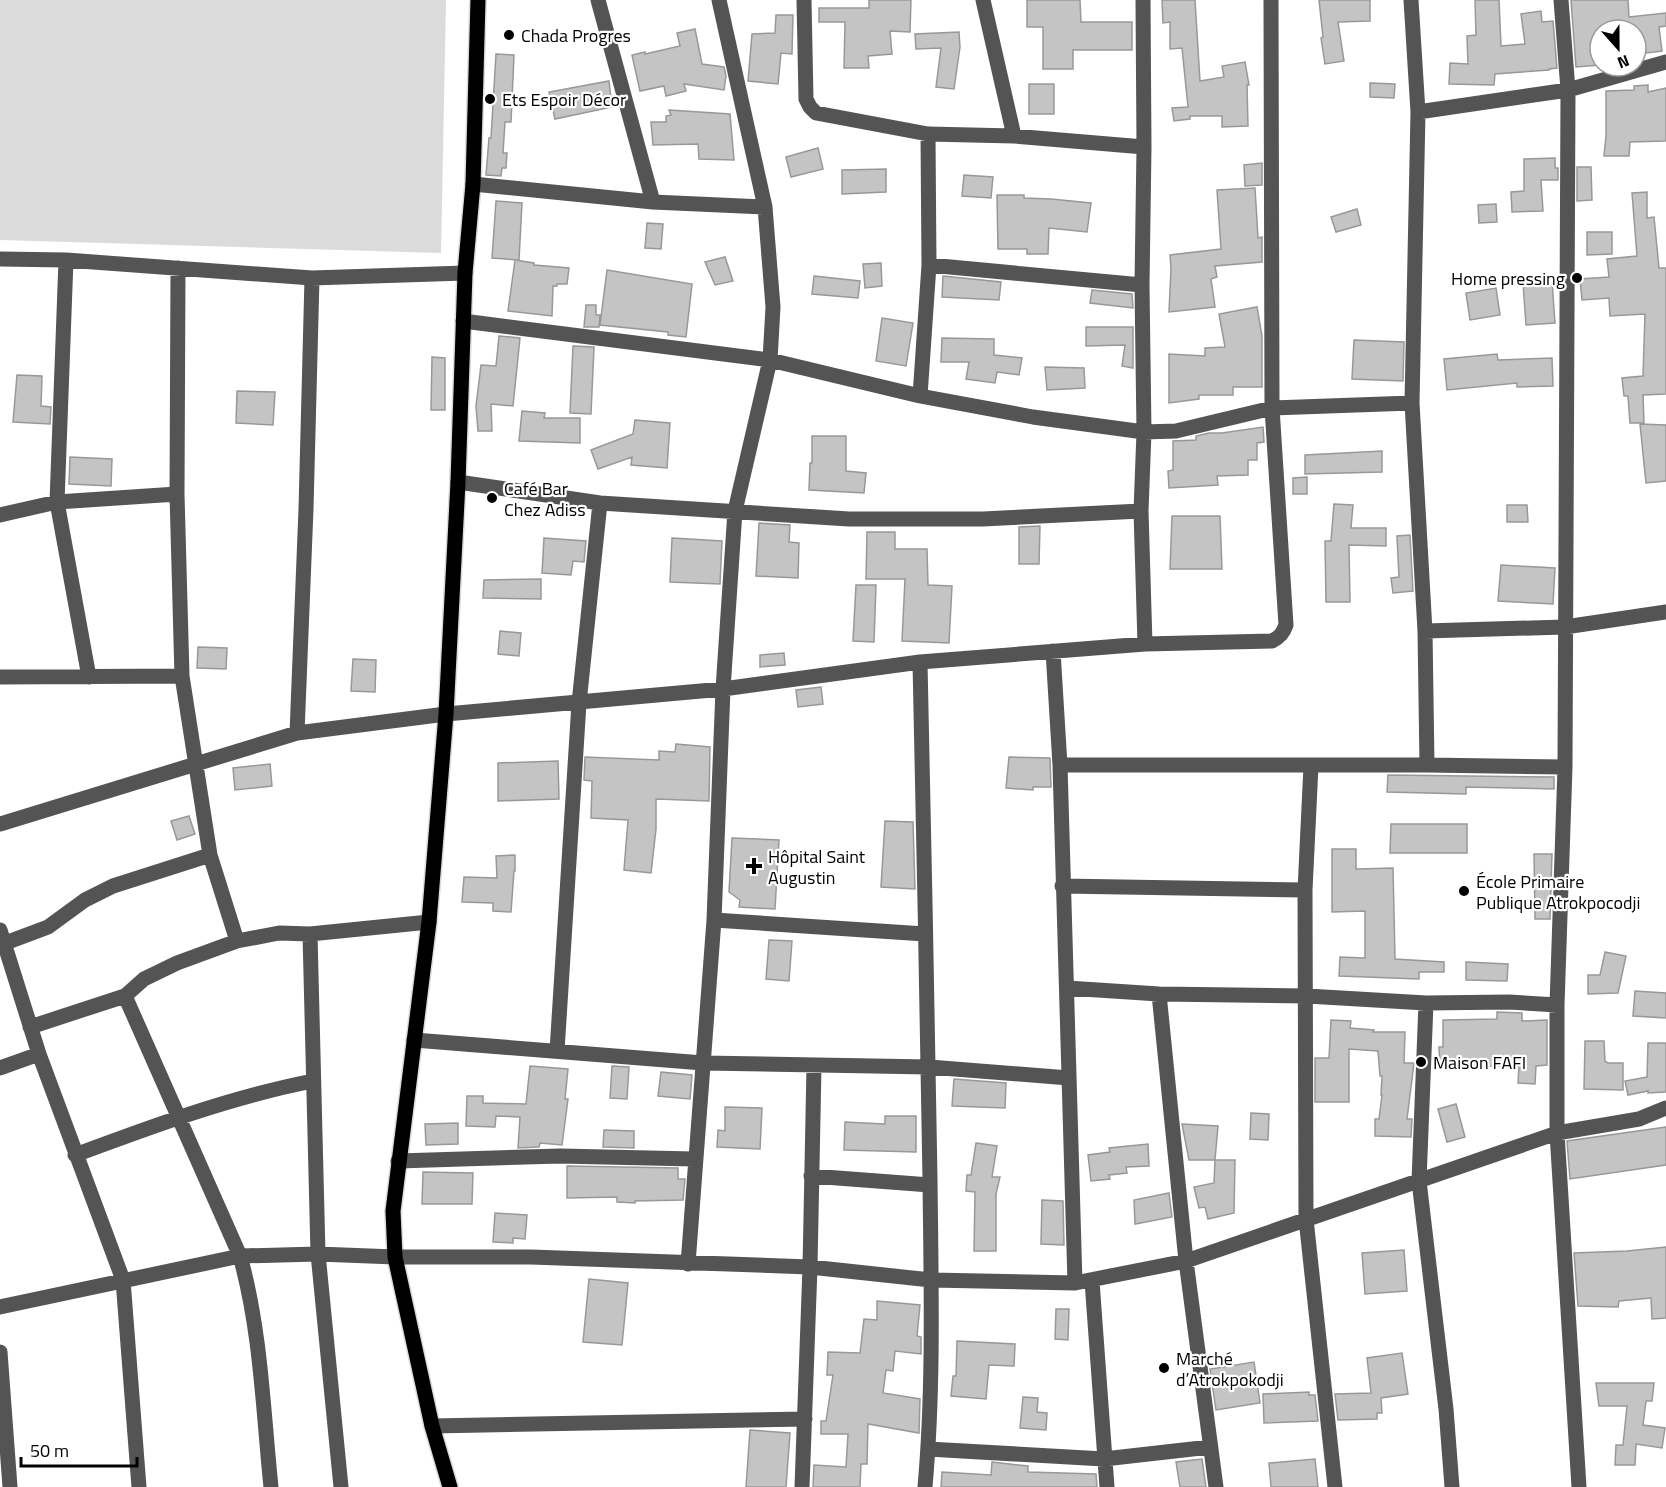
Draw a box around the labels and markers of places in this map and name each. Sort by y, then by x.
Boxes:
place label: Chada Progres [521,22,631,49]
marker: Chada Progres [502,28,516,42]
place label: Ets Espoir Décor [502,86,626,113]
marker: Ets Espoir Décor [483,92,497,106]
place label: Home pressing [1451,265,1565,292]
marker: Home pressing [1570,271,1584,285]
place label: Café Bar Chez Adiss [504,475,586,523]
marker: Café Bar Chez Adiss [485,491,499,505]
place label: Hôpital Saint Augustin [768,843,866,891]
marker: Hôpital Saint Augustin [745,857,763,875]
place label: École Primaire Publique Atrokpocodji [1476,868,1640,916]
marker: École Primaire Publique Atrokpocodji [1457,884,1471,898]
place label: Maison FAFI [1433,1049,1526,1076]
marker: Maison FAFI [1414,1055,1428,1069]
place label: Marché d’Atrokpokodji [1176,1345,1284,1393]
marker: Marché d’Atrokpokodji [1157,1361,1171,1375]

